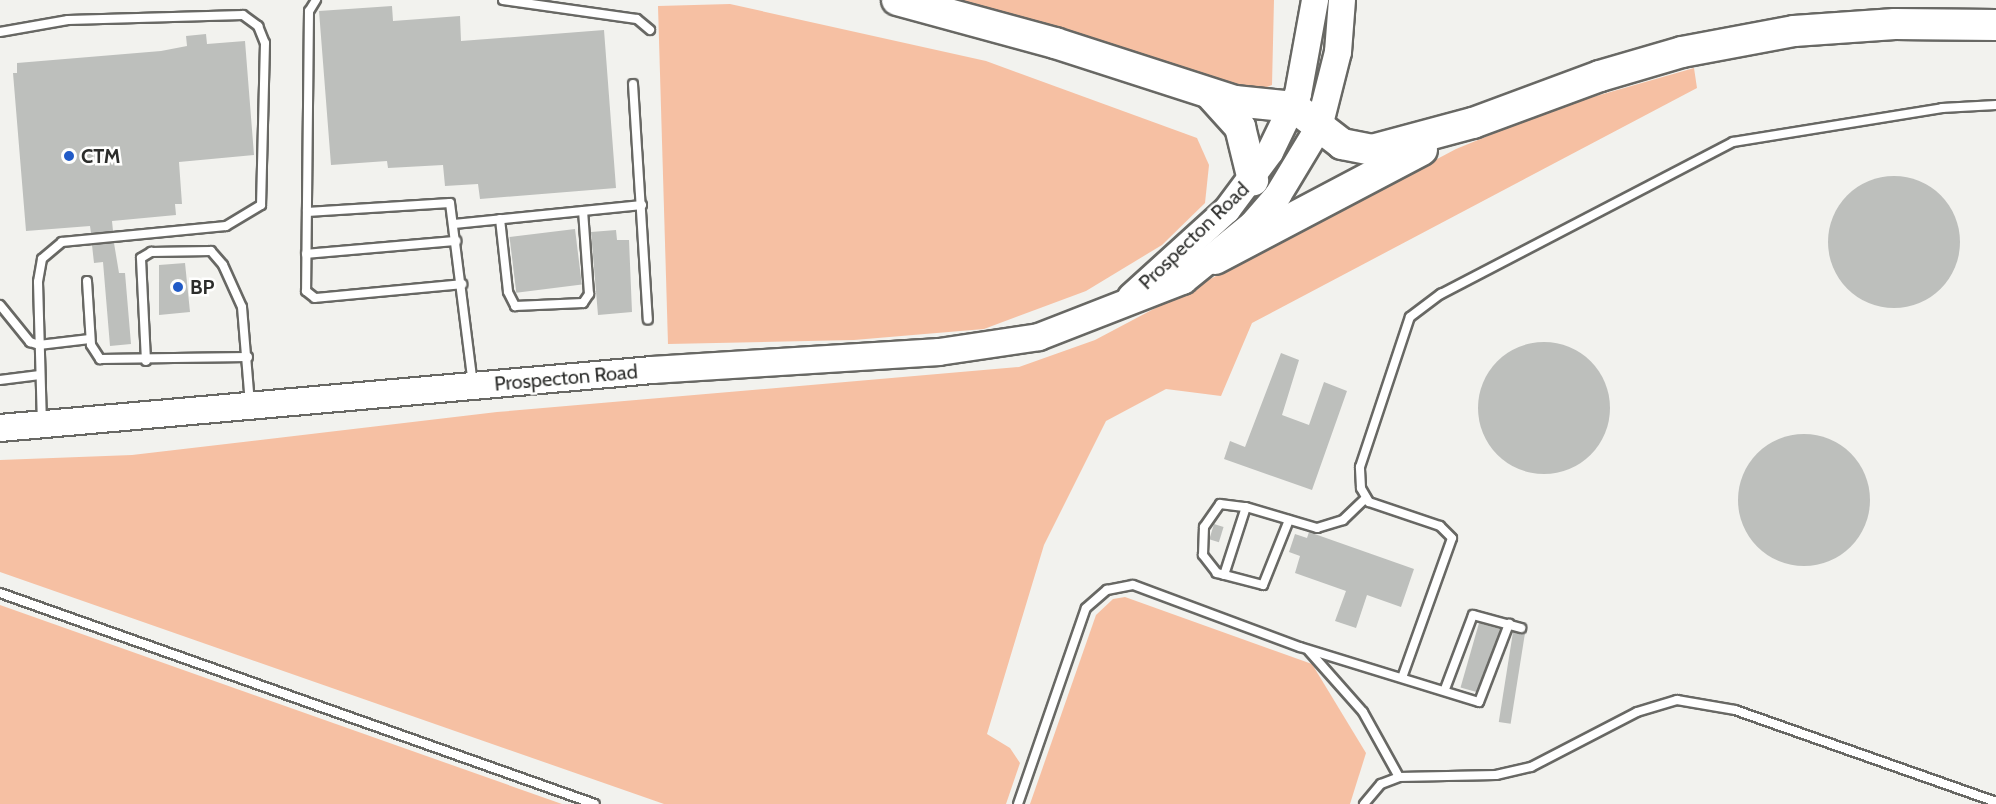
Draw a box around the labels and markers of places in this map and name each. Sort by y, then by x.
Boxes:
place label: CTM [81,144,120,168]
marker: CTM [62,149,76,163]
place label: BP [190,275,214,299]
marker: BP [171,280,185,294]

